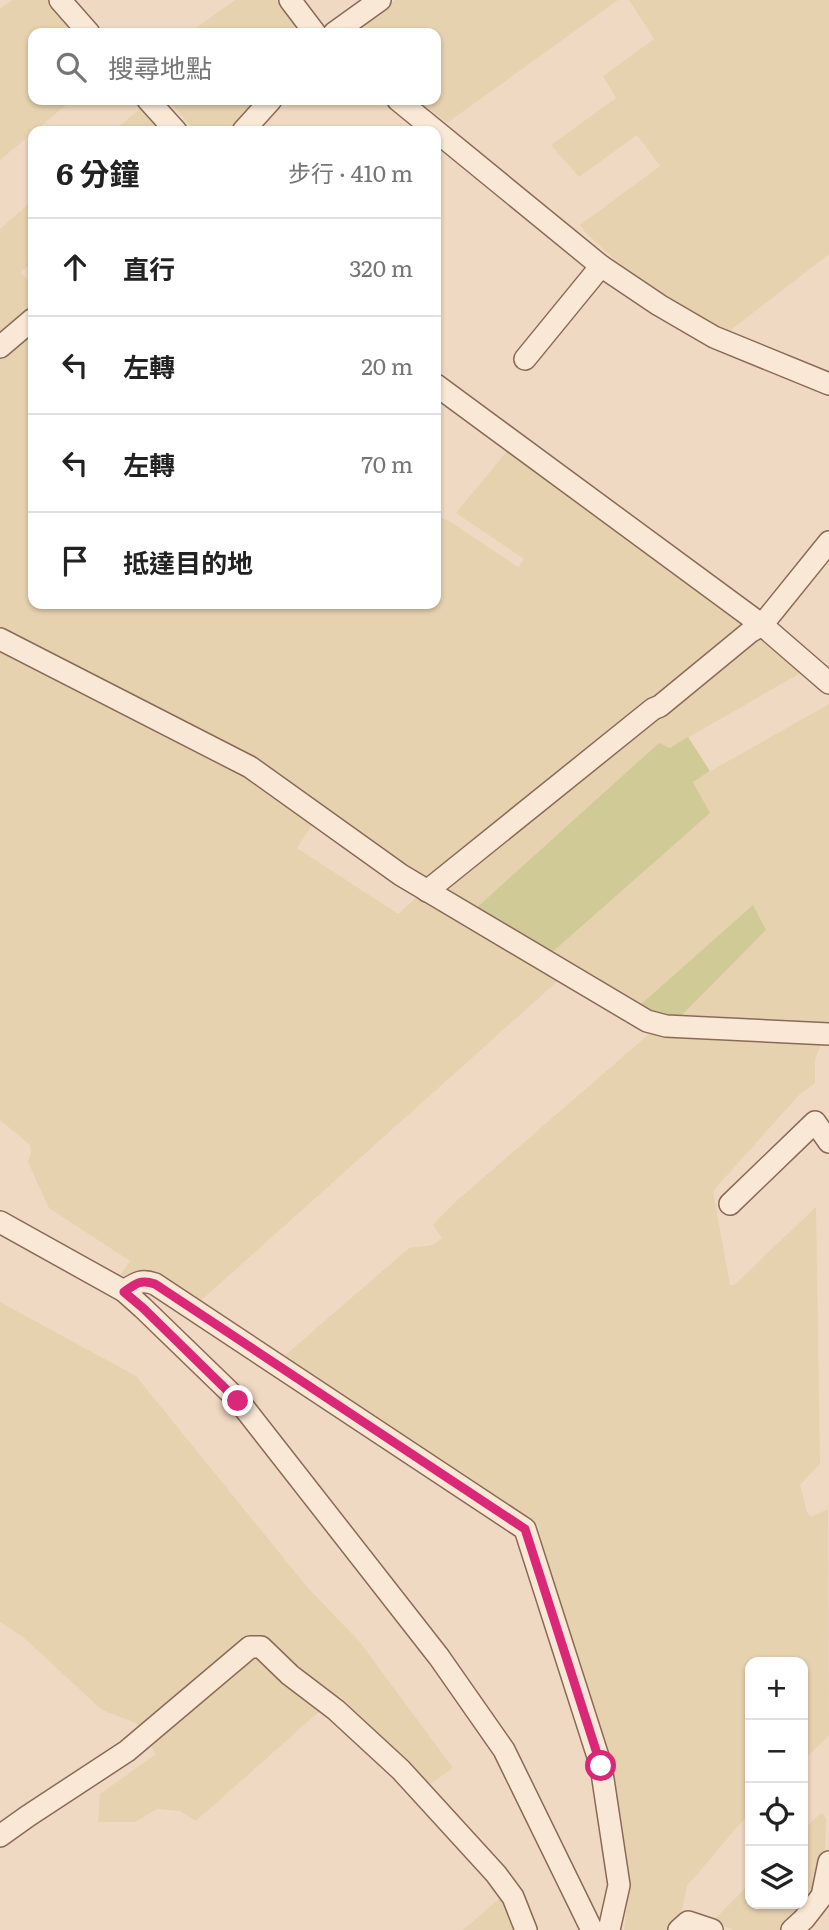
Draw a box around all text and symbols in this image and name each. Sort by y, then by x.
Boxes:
search box [28,28,441,105]
text: 搜尋地點 [108,47,212,86]
icon: search [52,48,90,86]
text: 6 分鐘 [56,150,140,194]
text: 步行 · 410 m [288,155,413,189]
icon: ahead [56,248,94,286]
text: 直行 [123,248,175,287]
text: 320 m [349,250,413,284]
icon: left [56,346,94,384]
text: 左轉 [123,346,175,385]
text: 20 m [361,348,413,382]
icon: left [56,444,94,482]
text: 左轉 [123,444,175,483]
text: 70 m [361,446,413,480]
icon: arrive [56,542,94,580]
text: 抵達目的地 [123,542,253,581]
route end [222,1385,253,1416]
map controls [745,1657,808,1909]
button: + [745,1657,808,1720]
button: − [745,1720,808,1783]
route start [585,1750,616,1781]
button: locate [745,1783,808,1846]
button: layers [745,1846,808,1909]

